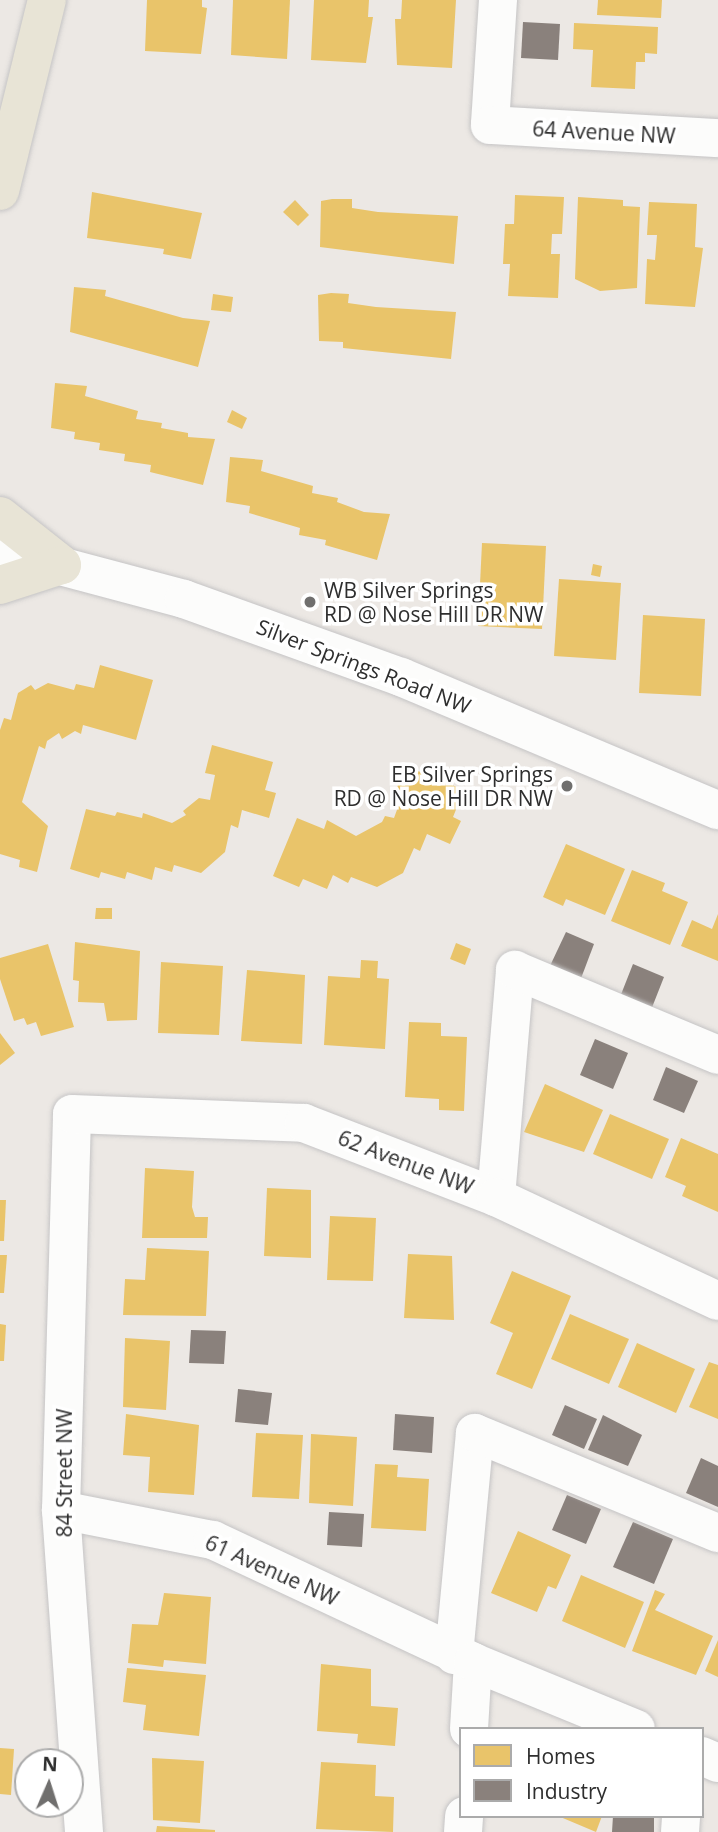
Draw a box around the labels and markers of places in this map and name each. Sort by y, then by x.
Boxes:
place label: WB Silver Springs RD @ Nose Hill DR NW [324,577,543,627]
marker: WB Silver Springs RD @ Nose Hill DR NW [302,594,318,610]
place label: EB Silver Springs RD @ Nose Hill DR NW [334,761,553,811]
marker: EB Silver Springs RD @ Nose Hill DR NW [559,778,575,794]

